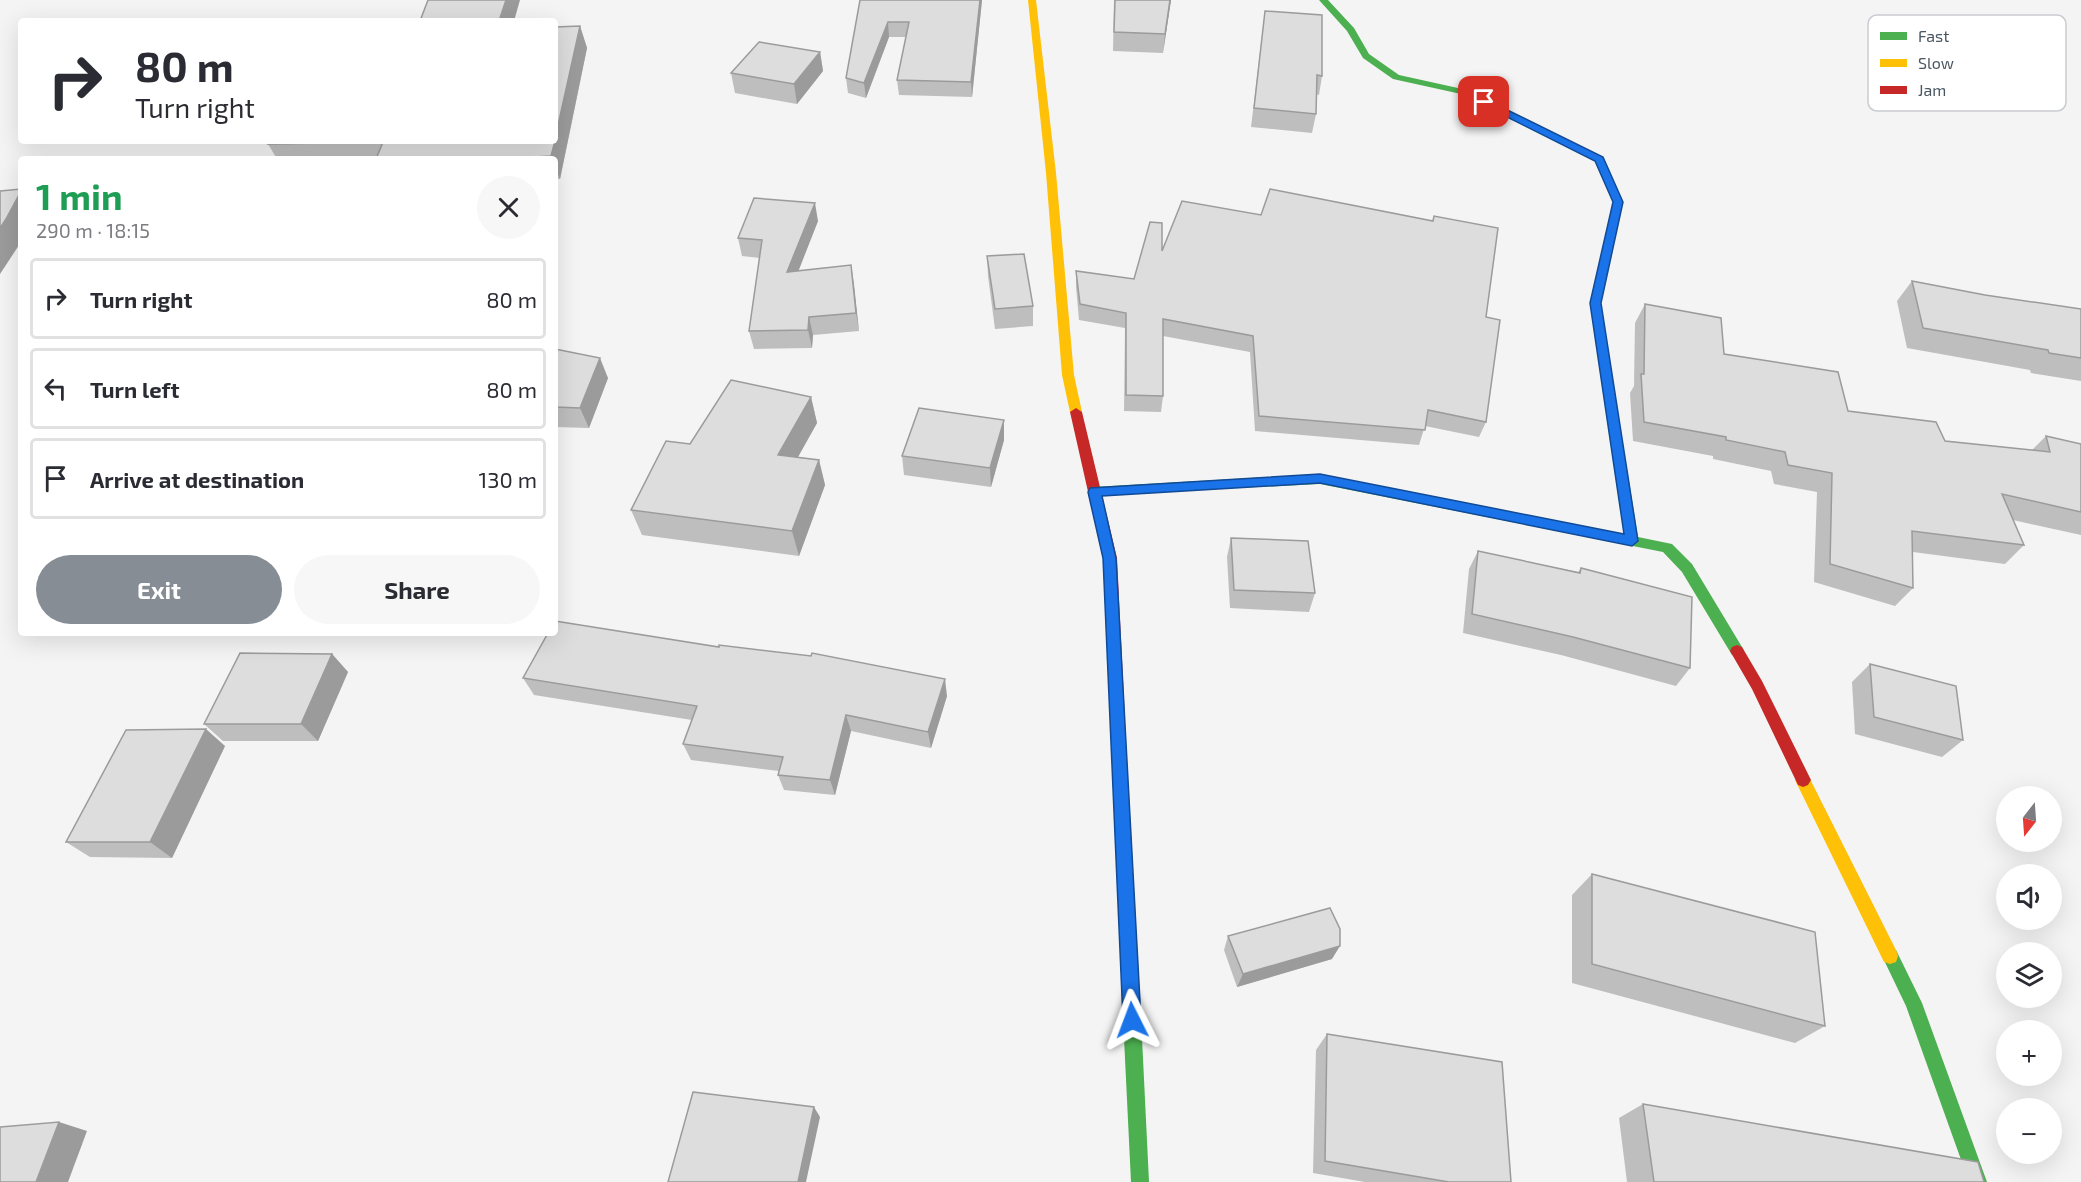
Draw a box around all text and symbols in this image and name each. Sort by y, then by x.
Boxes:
legend [1868,15,2066,111]
text: Fast [1918,26,1949,45]
text: 80 m [135,40,234,90]
icon: right [36,42,114,120]
text: Slow [1918,53,1954,72]
pin [1458,76,1509,127]
text: Jam [1918,80,1946,99]
icon: arrive [1467,85,1500,118]
text: Turn right [135,91,255,123]
text: 1 min [36,174,123,217]
button: close [477,176,540,239]
text: 290 m · 18:15 [36,218,150,242]
icon: right [39,282,72,315]
text: Turn right [90,286,192,312]
text: 80 m [486,286,537,312]
icon: left [39,372,72,405]
text: Turn left [90,376,179,402]
text: 80 m [486,376,537,402]
icon: arrive [39,462,72,495]
text: Arrive at destination [90,466,304,492]
text: 130 m [479,466,537,492]
button: Exit [36,555,282,624]
button: Share [294,555,540,624]
north arrow [1996,786,2062,852]
map controls [1996,786,2062,1164]
button: sound [1996,864,2062,930]
button: layers [1996,942,2062,1008]
position arrow [1100,988,1164,1052]
button: + [1996,1020,2062,1086]
button: − [1996,1098,2062,1164]

